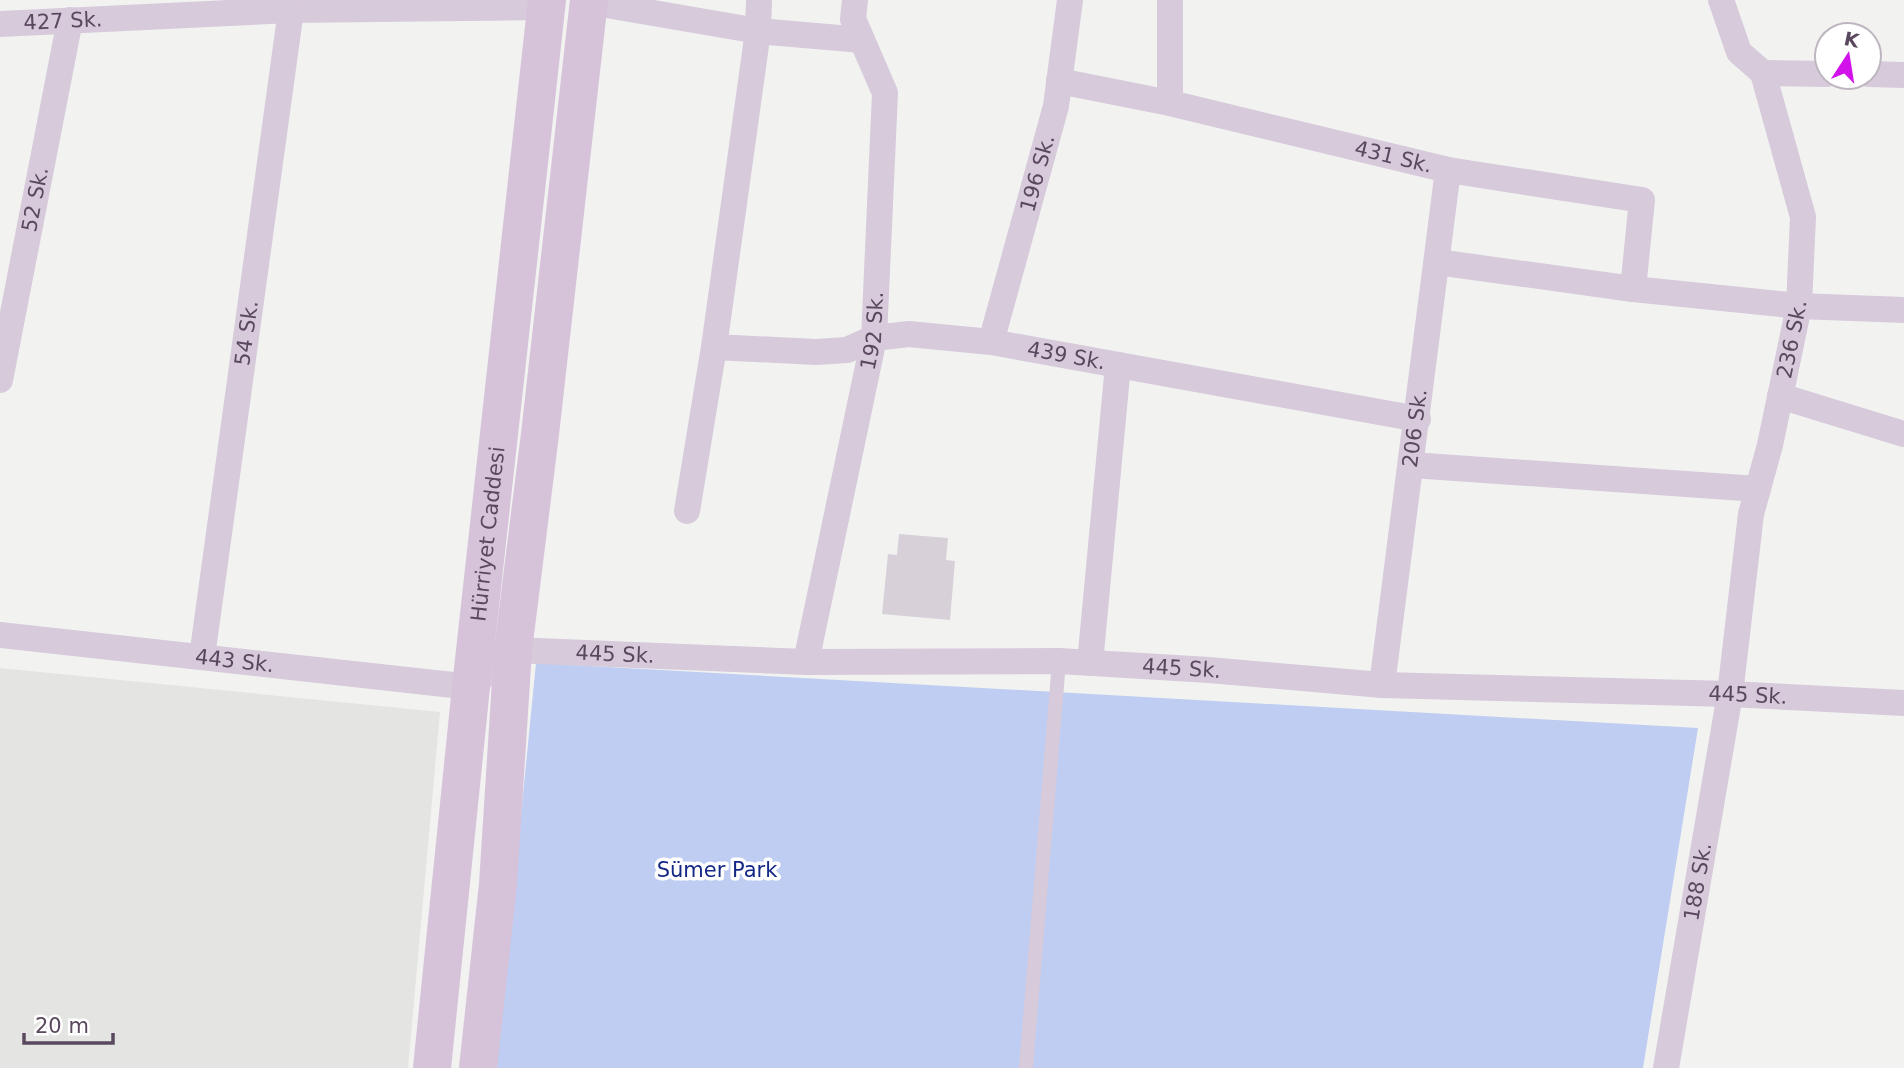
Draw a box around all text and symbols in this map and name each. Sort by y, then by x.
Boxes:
street label: 427 Sk. [23,7,103,35]
north arrow [1813,21,1883,91]
text: K [1842,27,1862,52]
street label: 196 Sk. [1015,132,1060,215]
street label: 431 Sk. [1352,136,1435,178]
street label: 52 Sk. [17,165,53,234]
street label: 192 Sk. [856,291,888,372]
street label: 54 Sk. [230,299,263,367]
street label: 236 Sk. [1772,300,1811,381]
street label: 439 Sk. [1025,337,1107,374]
street label: 206 Sk. [1398,387,1432,469]
street label: Hürriyet Caddesi [466,445,510,623]
street label: 445 Sk. [575,641,655,668]
street label: 443 Sk. [194,645,275,677]
street label: 445 Sk. [1142,654,1222,683]
street label: 445 Sk. [1708,681,1788,709]
street label: 188 Sk. [1679,841,1716,923]
park label: Sümer Park [657,858,778,882]
scale bar [24,1002,114,1046]
text: 20 m [35,1014,89,1038]

